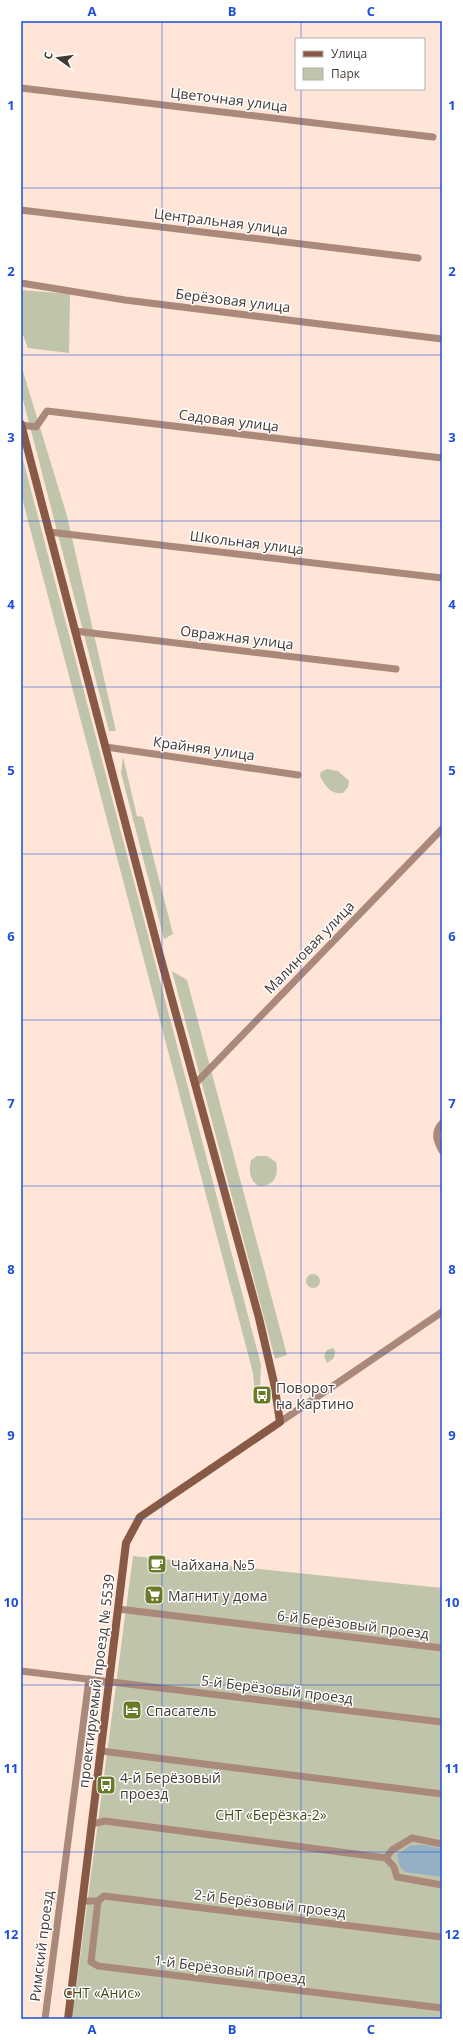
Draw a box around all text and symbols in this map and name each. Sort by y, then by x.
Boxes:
text: A [88,2,97,20]
text: B [228,2,237,20]
text: C [367,2,375,20]
north arrow [38,38,78,78]
legend [295,38,425,90]
text: Улица [331,45,367,62]
text: С [40,50,56,61]
text: Парк [331,65,361,82]
street label: Цветочная улица [169,82,289,116]
text: 1 [7,96,15,114]
text: 1 [448,96,456,114]
street label: Центральная улица [153,203,289,239]
text: 2 [7,262,15,280]
text: 2 [448,262,456,280]
street label: Берёзовая улица [174,284,292,316]
street label: Садовая улица [178,404,280,436]
text: 3 [7,428,15,446]
text: 3 [448,428,456,446]
street label: Школьная улица [189,526,305,558]
text: 4 [7,595,15,613]
text: 4 [448,595,456,613]
street label: Овражная улица [179,621,295,653]
street label: Крайняя улица [152,731,256,765]
text: 5 [7,761,15,779]
text: 5 [448,761,456,779]
street label: Малиновая улица [260,896,358,998]
text: 6 [7,927,15,945]
text: 6 [448,927,456,945]
text: 7 [7,1094,15,1112]
text: 7 [448,1094,456,1112]
text: 8 [7,1260,15,1278]
text: 8 [448,1260,456,1278]
place label: Поворот на Картино [276,1378,354,1413]
bus stop icon: Поворот на Картино [251,1384,273,1406]
text: 9 [7,1426,15,1444]
text: 9 [448,1426,456,1444]
cafe icon: Чайхана №5 [146,1553,168,1575]
place label: Чайхана №5 [171,1555,255,1574]
street label: проектируемый проезд № 5539 [73,1573,119,1789]
supermarket icon: Магнит у дома [143,1584,165,1606]
place label: Магнит у дома [168,1586,268,1605]
text: 10 [4,1593,18,1611]
text: 10 [445,1593,459,1611]
street label: 6-й Берёзовый проезд [276,1605,430,1643]
street label: 5-й Берёзовый проезд [200,1670,354,1708]
hotel icon: Спасатель [121,1699,143,1721]
place label: Спасатель [146,1701,217,1720]
text: 11 [4,1759,18,1777]
text: 11 [445,1759,459,1777]
place label: 4-й Берёзовый проезд [120,1768,221,1803]
bus stop icon: 4-й Берёзовый проезд [95,1774,117,1796]
park label: СНТ «Берёзка-2» [215,1805,327,1824]
street label: 2-й Берёзовый проезд [193,1884,347,1922]
street label: Римский проезд [25,1890,57,2002]
text: 12 [4,1925,19,1943]
text: 12 [445,1925,460,1943]
street label: 1-й Берёзовый проезд [153,1950,307,1988]
park label: СНТ «Анис» [63,1983,141,2002]
text: A [88,2020,97,2038]
text: B [228,2020,237,2038]
text: C [367,2020,375,2038]

